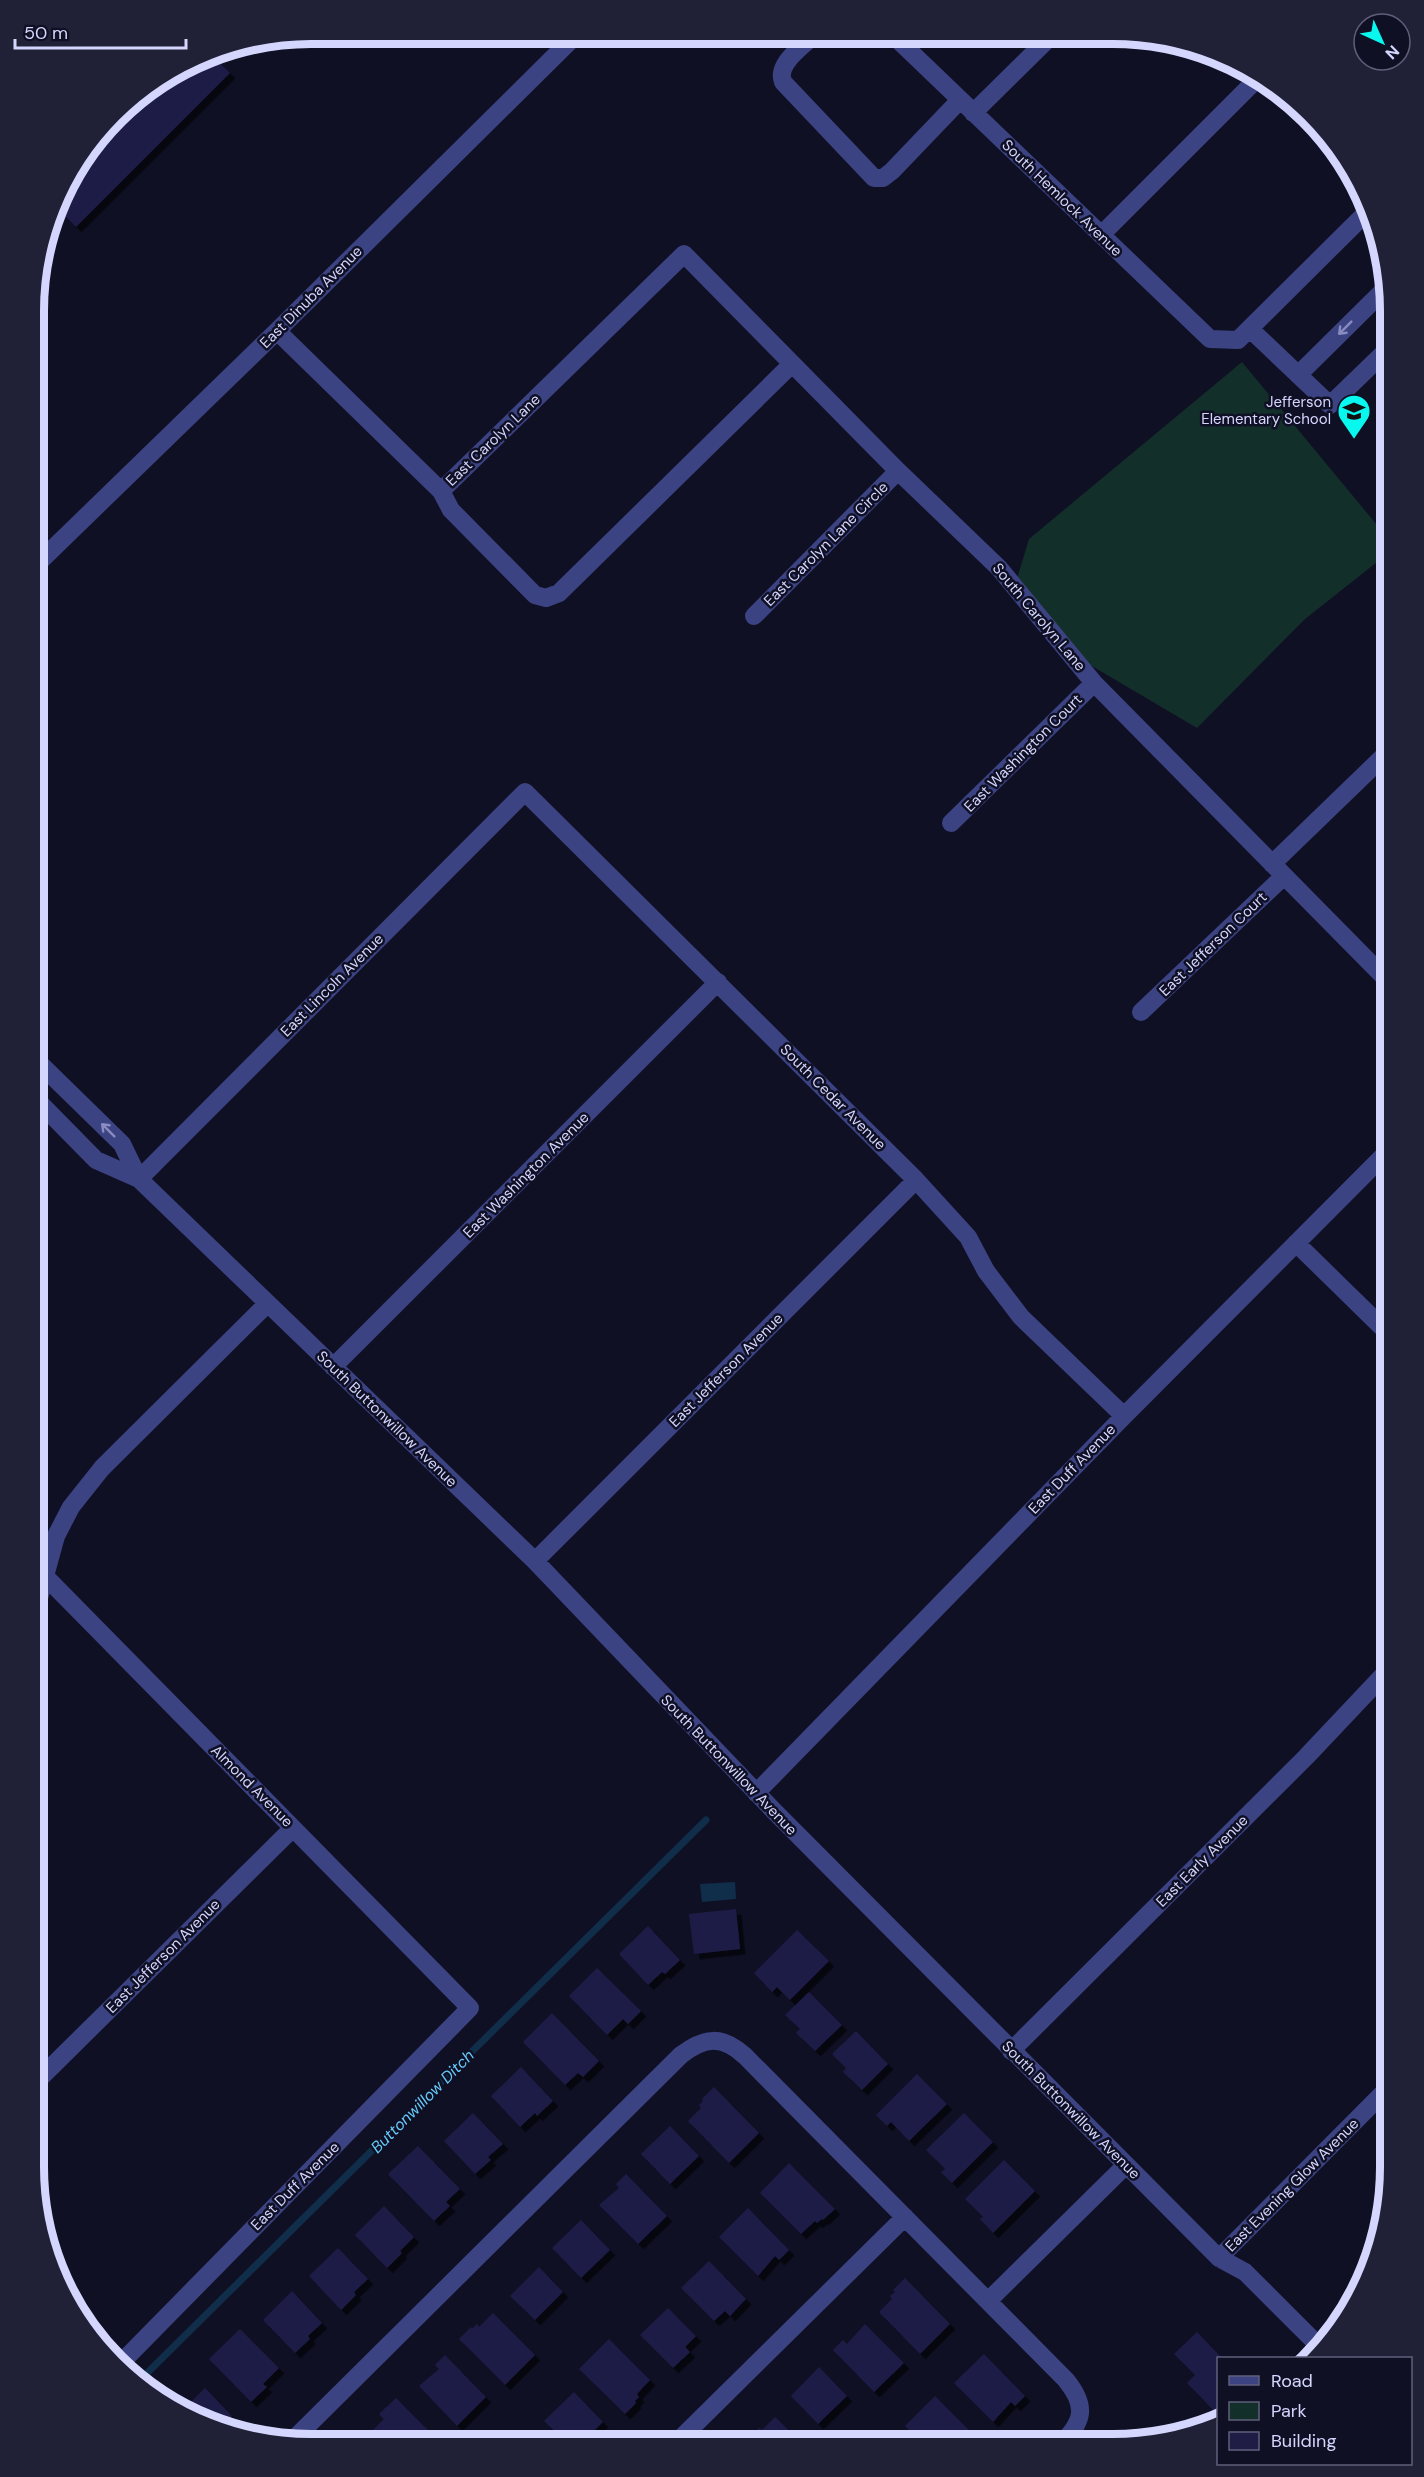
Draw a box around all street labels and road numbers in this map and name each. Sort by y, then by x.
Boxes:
street label: South Hemlock Avenue [997,135,1127,261]
street label: East Dinuba Avenue [255,241,367,353]
street label: East Carolyn Lane [441,390,545,490]
street label: East Carolyn Lane Circle [759,477,893,611]
street label: South Carolyn Lane [988,559,1090,675]
street label: East Washington Court [960,690,1086,816]
street label: East Jefferson Court [1155,887,1271,1001]
street label: East Lincoln Avenue [276,929,388,1041]
street label: South Cedar Avenue [776,1040,890,1154]
street label: East Washington Avenue [459,1108,593,1242]
street label: East Jefferson Avenue [665,1309,787,1431]
street label: South Buttonwillow Avenue [312,1346,462,1492]
street label: East Duff Avenue [1024,1420,1120,1518]
street label: South Buttonwillow Avenue [656,1690,802,1840]
street label: Almond Avenue [207,1741,297,1831]
street label: East Early Avenue [1152,1811,1252,1911]
street label: East Jefferson Avenue [102,1895,224,2017]
street label: South Buttonwillow Avenue [997,2036,1145,2184]
street label: East Evening Glow Avenue [1221,2114,1363,2256]
street label: East Duff Avenue [246,2137,344,2235]

